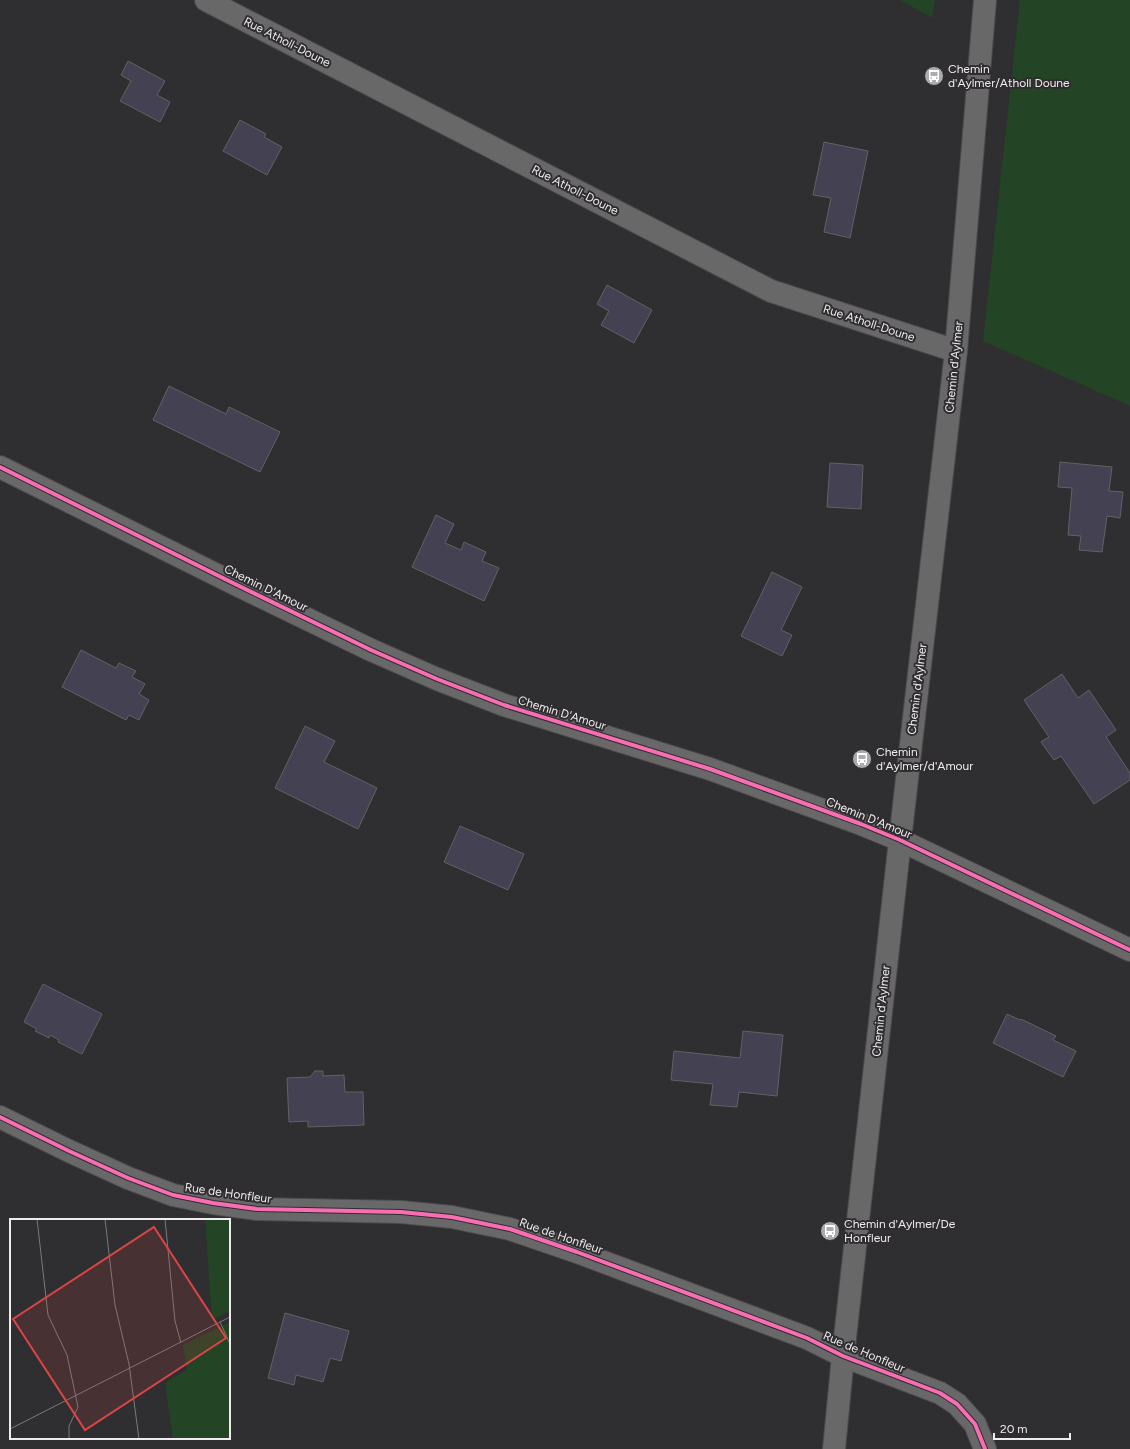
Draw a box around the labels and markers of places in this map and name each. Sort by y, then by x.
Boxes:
place label: Chemin d'Aylmer/Atholl Doune [948,62,1070,90]
bus stop icon: Chemin d'Aylmer/Atholl Doune [923,65,945,87]
place label: Chemin d'Aylmer/d'Amour [876,745,973,773]
bus stop icon: Chemin d'Aylmer/d'Amour [851,748,873,770]
place label: Chemin d'Aylmer/De Honfleur [844,1217,956,1245]
bus stop icon: Chemin d'Aylmer/De Honfleur [819,1220,841,1242]

